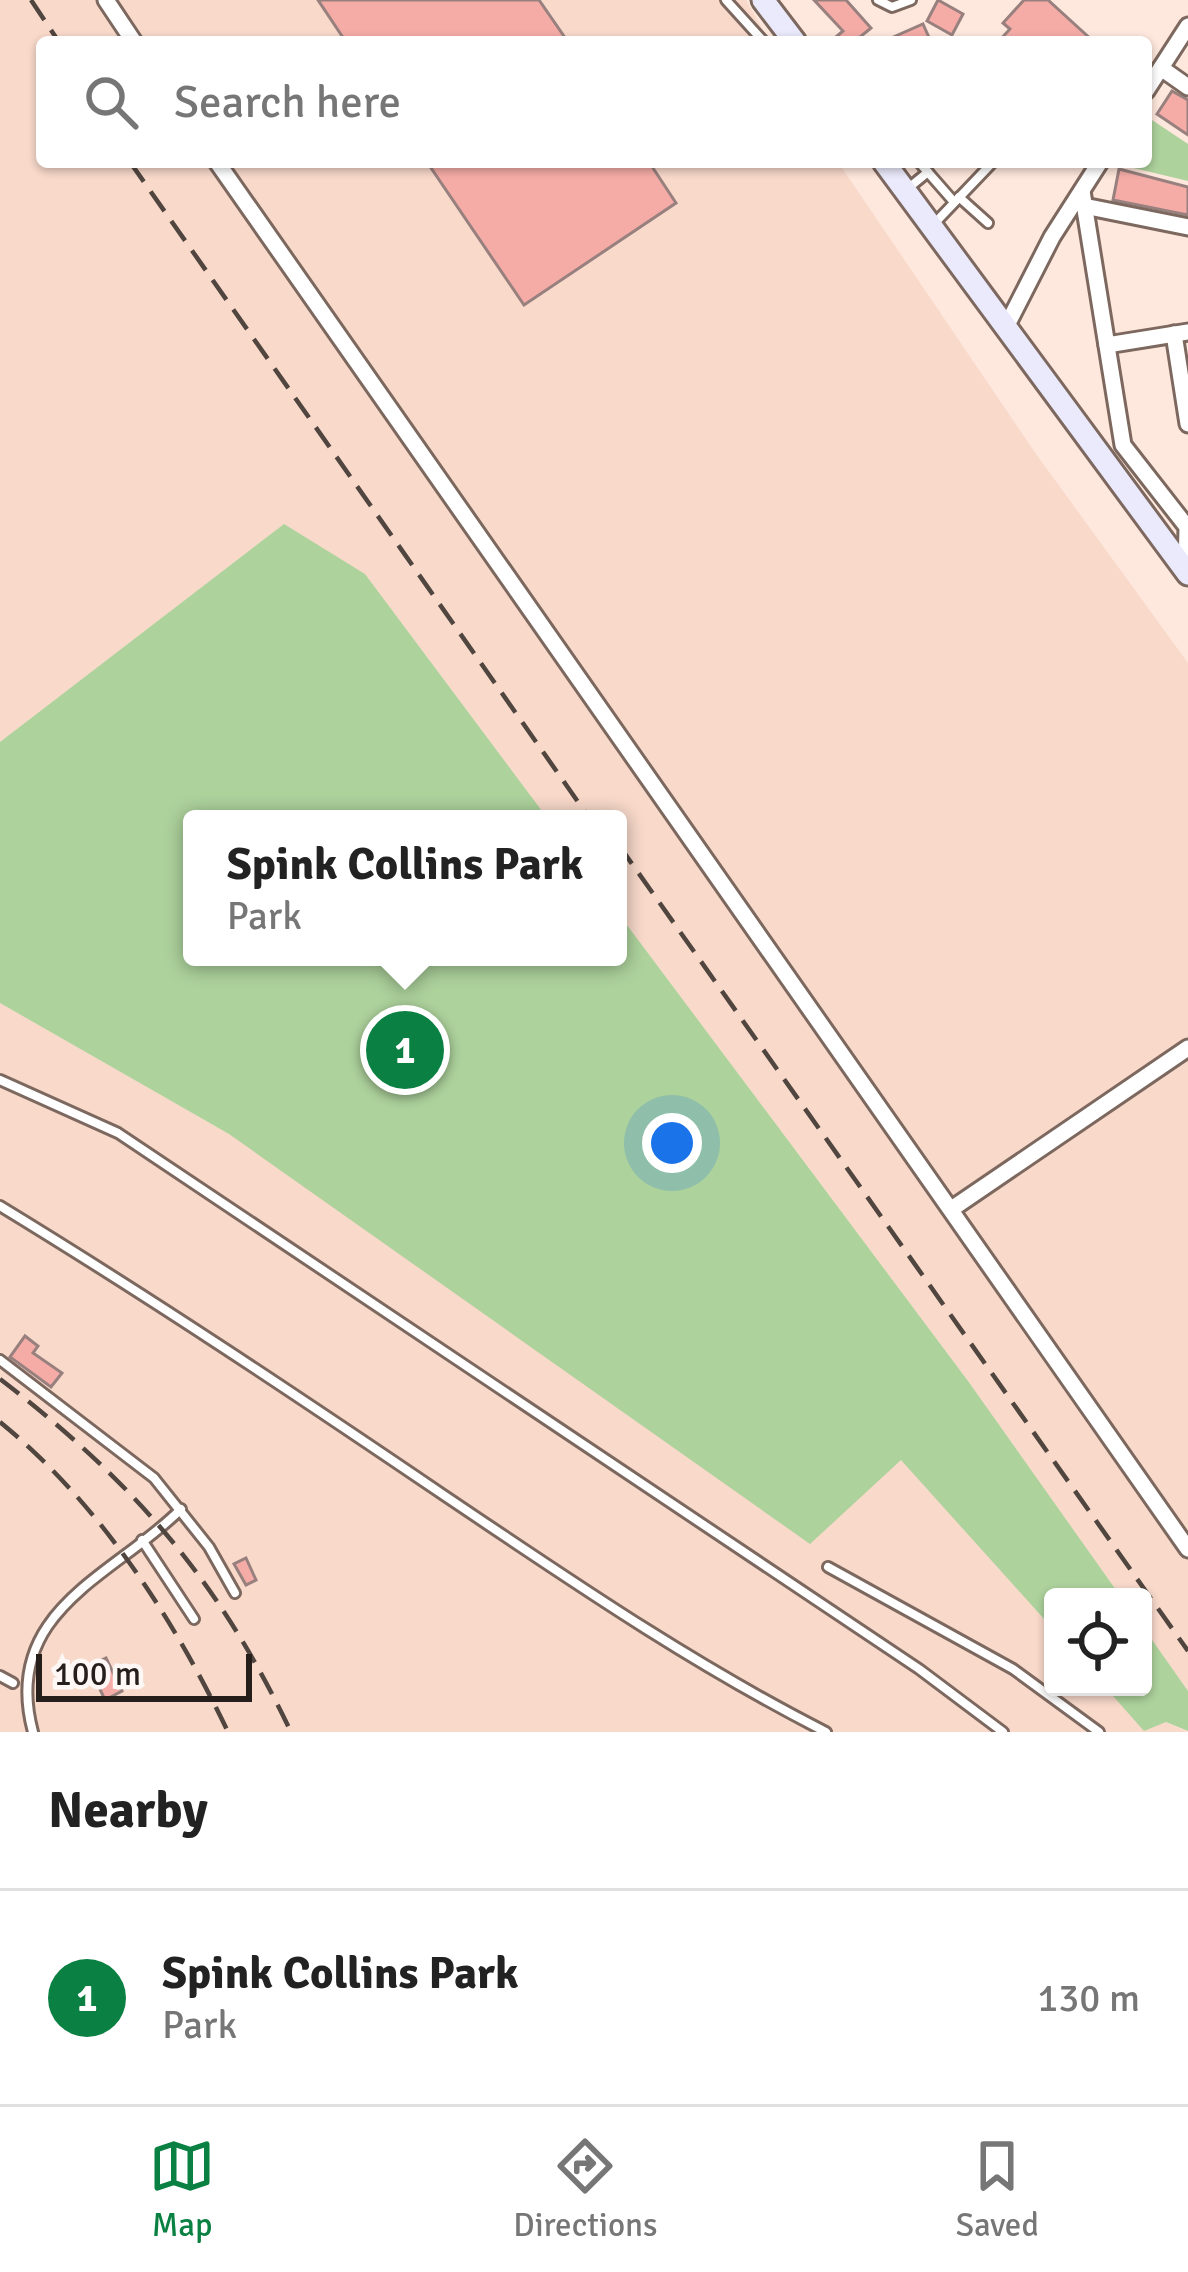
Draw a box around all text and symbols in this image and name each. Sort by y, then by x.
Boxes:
search box [36,36,1152,168]
icon: search [78,69,144,135]
text: Search here [174,75,401,130]
popup [183,810,627,966]
text: Spink Collins Park [227,837,583,892]
text: Park [227,892,302,940]
pin: 1 [366,1005,444,1095]
your location [642,1113,702,1173]
map controls [1044,1588,1152,1696]
button: locate [1044,1588,1152,1696]
scale bar [36,1648,252,1701]
text: 100 m [54,1654,141,1695]
text: Nearby [48,1779,208,1842]
text: Spink Collins Park [162,1946,518,2001]
text: 1 [76,1974,98,2022]
text: 130 m [1037,1974,1140,2022]
text: Park [162,2001,237,2049]
tab: Map [149,2133,215,2246]
tab: Directions [513,2133,658,2246]
tab: Saved [956,2133,1039,2246]

